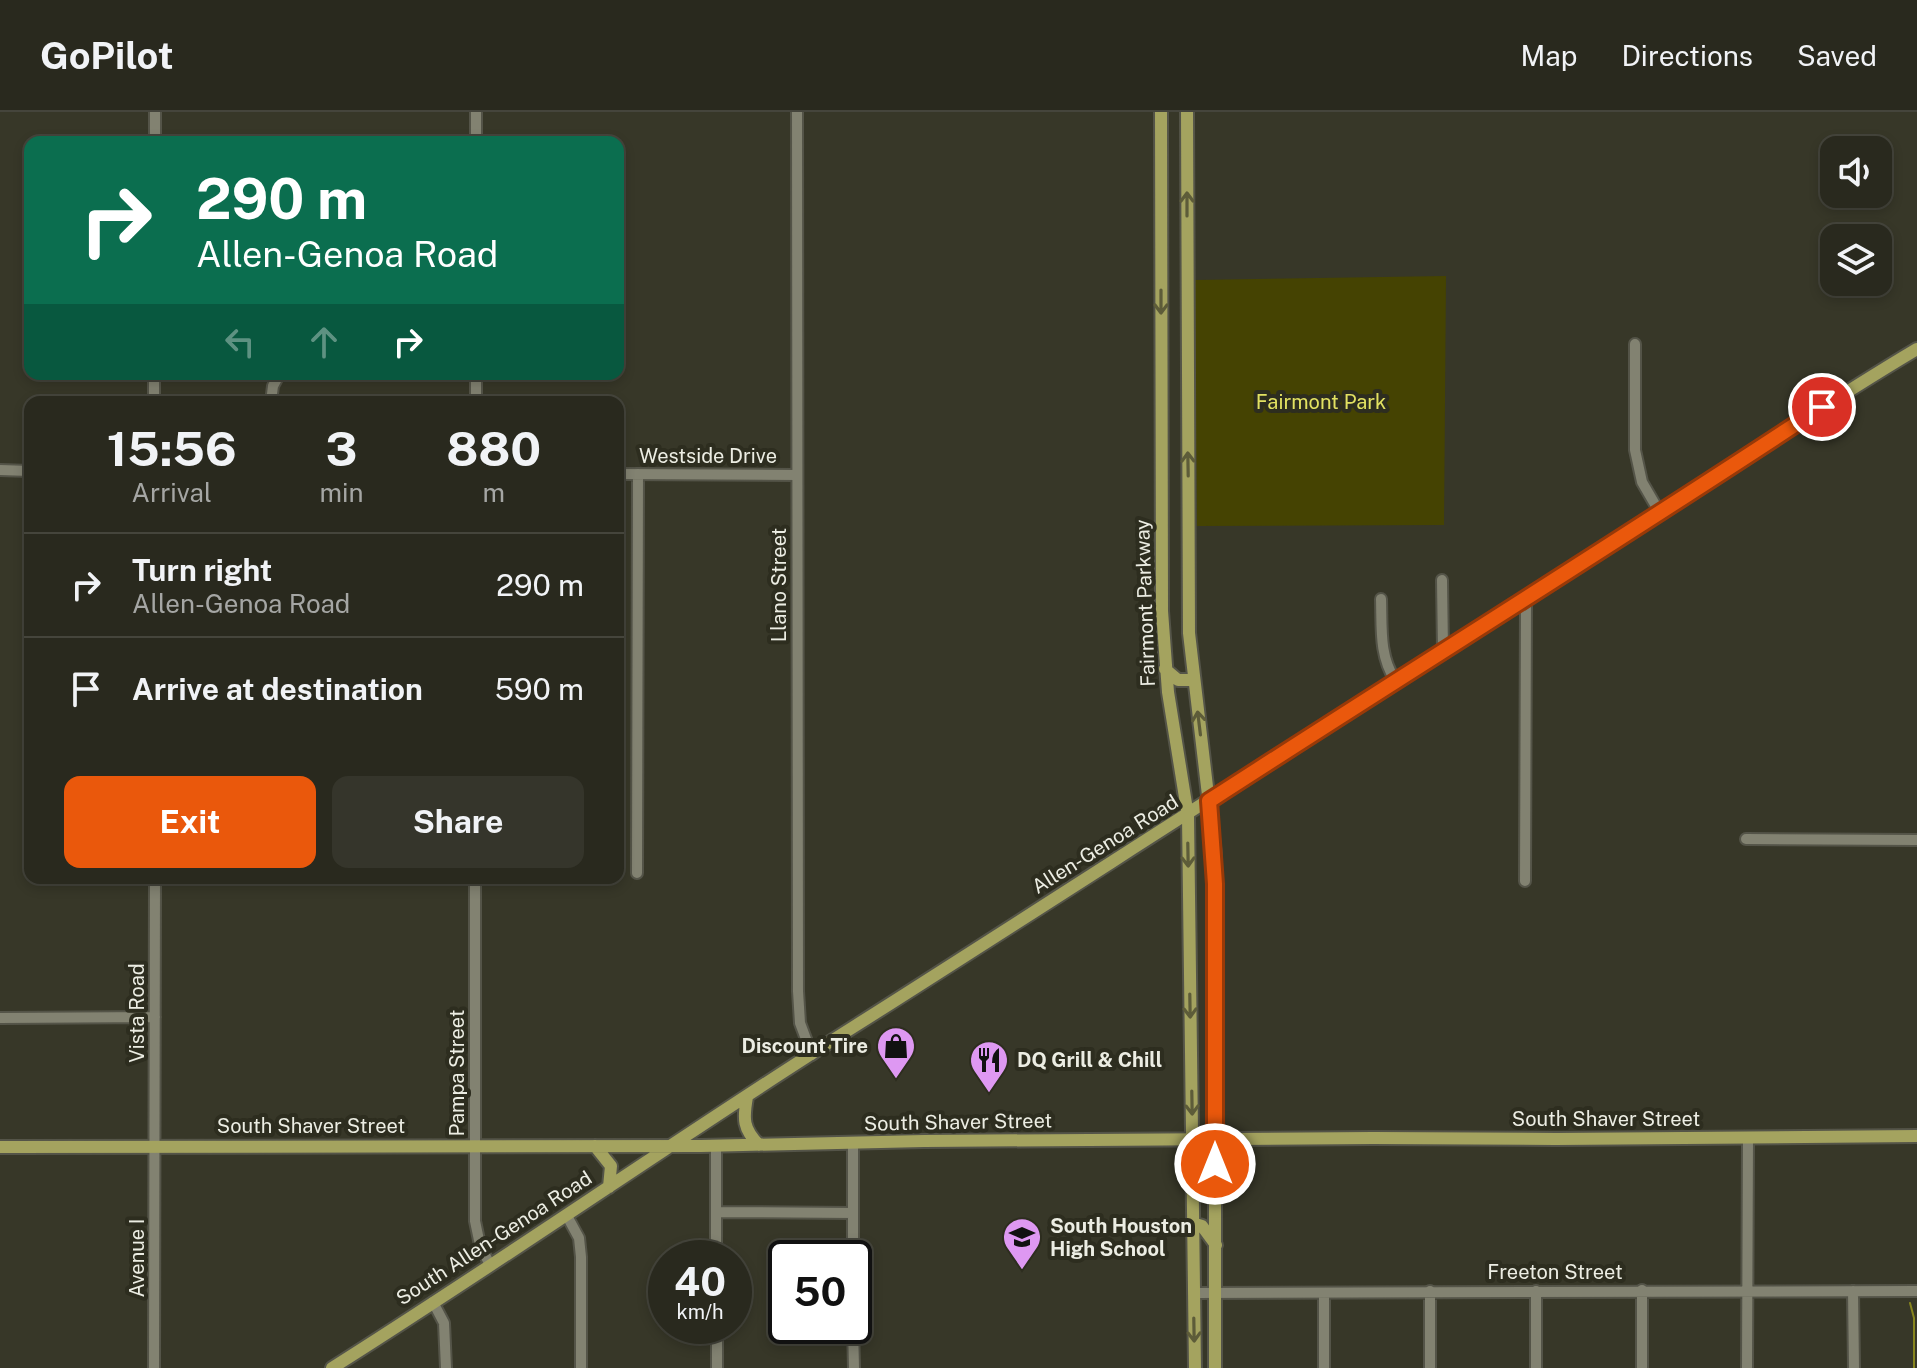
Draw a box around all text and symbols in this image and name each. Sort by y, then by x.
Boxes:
text: GoPilot [40,33,174,78]
text: Map [1521,39,1577,72]
text: Directions [1621,39,1753,72]
text: Saved [1797,39,1877,72]
map controls [1820,136,1892,296]
button: sound [1820,136,1892,208]
text: 290 m [196,166,367,232]
icon: right [64,168,168,272]
one-way arrow [1179,191,1195,218]
button: layers [1820,224,1892,296]
text: Allen-Genoa Road [196,233,498,275]
one-way arrow [1153,288,1169,315]
icon: left [218,320,262,364]
icon: ahead [302,320,346,364]
icon: right [386,320,430,364]
pin [1788,373,1856,441]
icon: arrive [1800,385,1844,429]
park label: Fairmont Park [1256,390,1386,414]
text: 15:56 [107,420,237,477]
text: 3 [325,420,357,477]
text: 880 [446,420,541,477]
street label: Westside Drive [639,444,777,468]
one-way arrow [1180,451,1196,478]
text: Arrival [132,477,212,508]
text: min [319,477,364,508]
text: m [482,477,505,508]
street label: Fairmont Parkway [1130,518,1160,687]
street label: Llano Street [767,528,791,642]
text: Turn right [132,552,272,588]
icon: right [64,563,108,607]
text: 290 m [496,567,584,603]
text: Allen-Genoa Road [132,588,350,619]
icon: arrive [64,667,108,711]
text: Arrive at destination [132,671,423,707]
text: 590 m [495,671,584,707]
one-way arrow [1192,710,1207,737]
button: Exit [64,776,316,868]
button: Share [332,776,584,868]
street label: Allen-Genoa Road [1027,789,1183,899]
one-way arrow [1180,841,1196,868]
street label: Vista Road [125,963,149,1063]
one-way arrow [1182,992,1198,1019]
street label: Pampa Street [445,1009,469,1137]
shop icon: Discount Tire [875,1025,917,1080]
place label: Discount Tire [742,1034,868,1058]
restaurant icon: DQ Grill & Chill [968,1039,1010,1094]
place label: DQ Grill & Chill [1017,1048,1162,1072]
one-way arrow [1184,1089,1199,1116]
street label: South Shaver Street [1512,1107,1700,1131]
street label: South Shaver Street [864,1108,1052,1136]
street label: South Shaver Street [217,1114,405,1138]
position arrow [1173,1122,1257,1206]
street label: South Allen-Genoa Road [392,1166,596,1310]
place label: South Houston High School [1050,1214,1192,1261]
school or university icon: South Houston High School [1001,1216,1043,1271]
street label: Avenue I [125,1218,149,1298]
speed limit sign: 50 [768,1240,872,1344]
text: 40 [674,1258,726,1305]
street label: Freeton Street [1487,1260,1623,1284]
text: km/h [676,1300,724,1324]
one-way arrow [1186,1316,1202,1343]

